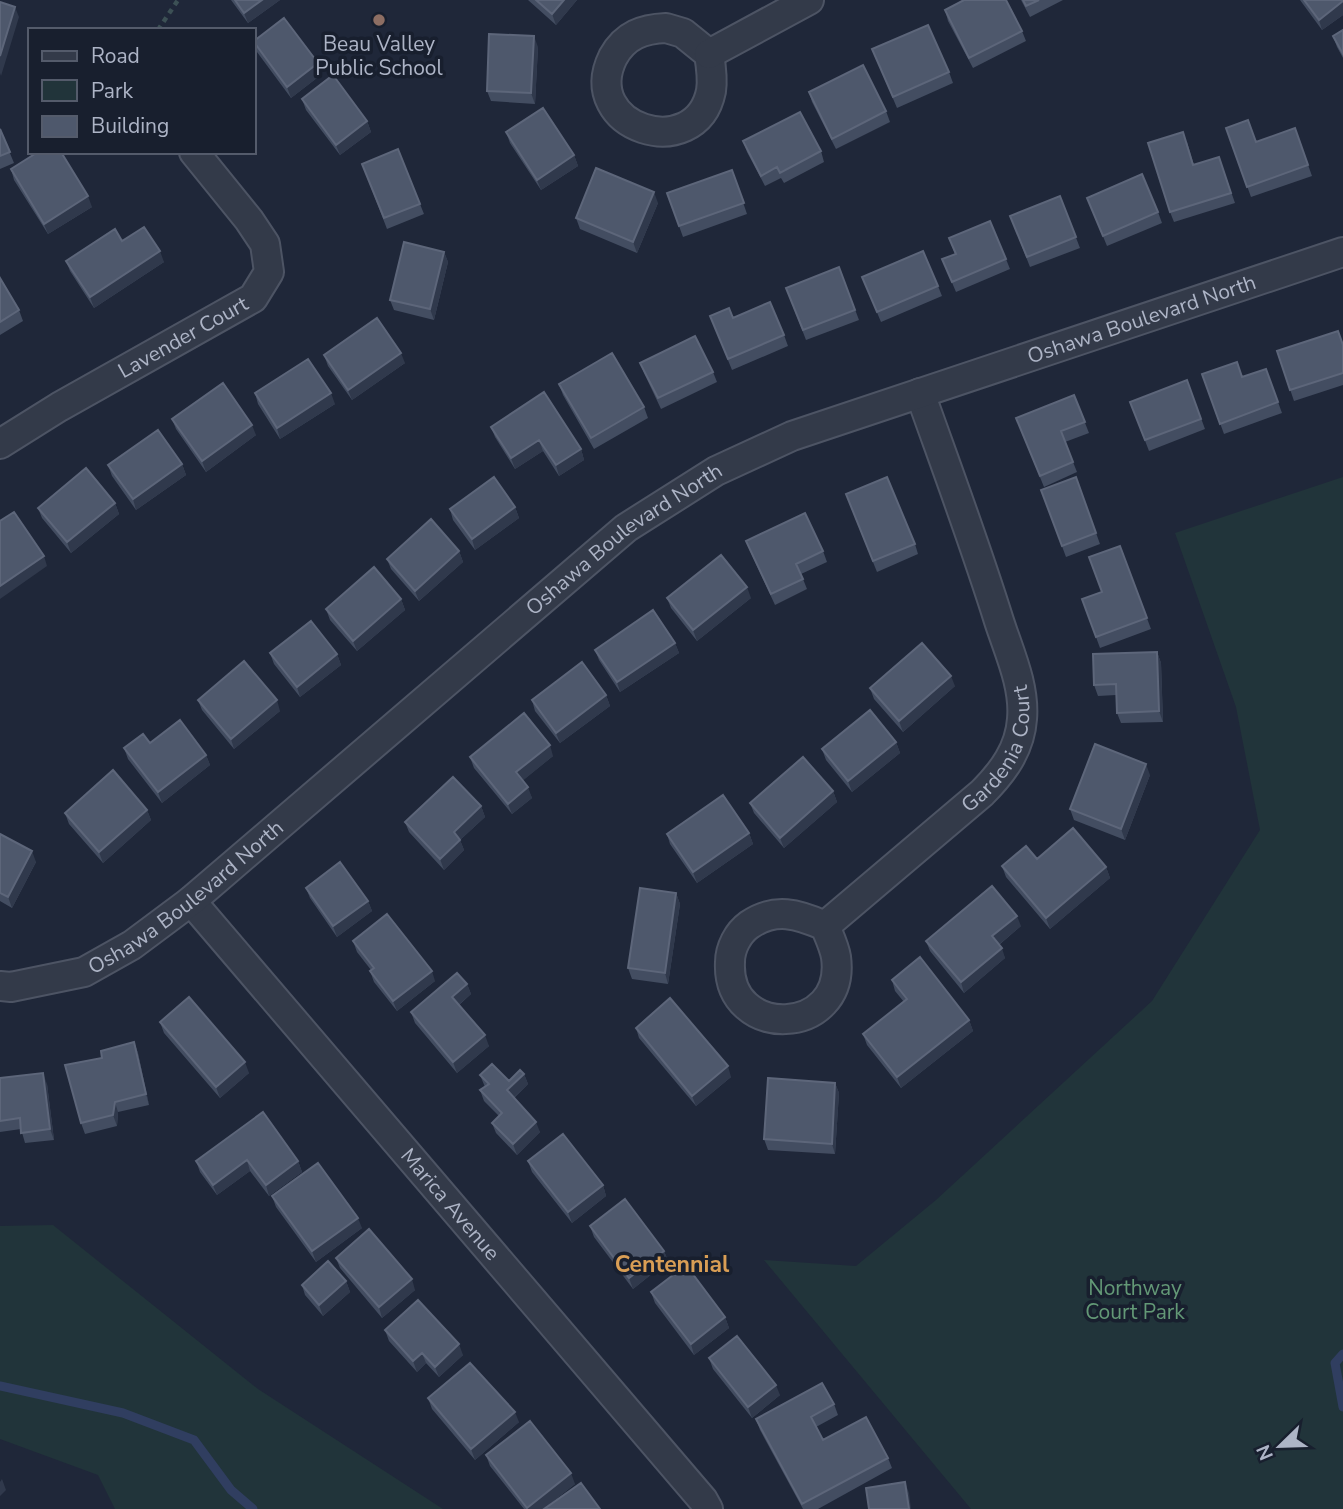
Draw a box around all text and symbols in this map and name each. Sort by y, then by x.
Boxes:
marker: Beau Valley Public School [371,12,387,28]
legend [28,28,256,154]
place label: Beau Valley Public School [315,30,444,82]
text: Road [91,42,140,70]
text: Park [91,77,133,105]
text: Building [91,112,169,140]
street label: Oshawa Boulevard North [1024,268,1260,370]
street label: Lavender Court [113,289,254,385]
street label: Oshawa Boulevard North [520,457,728,622]
street label: Gardenia Court [955,682,1037,819]
street label: Oshawa Boulevard North [83,814,289,981]
street label: Marica Avenue [394,1142,506,1266]
district label: Centennial [615,1249,730,1280]
park label: Northway Court Park [1085,1274,1185,1326]
north arrow [1245,1411,1315,1481]
text: N [1251,1441,1280,1464]

